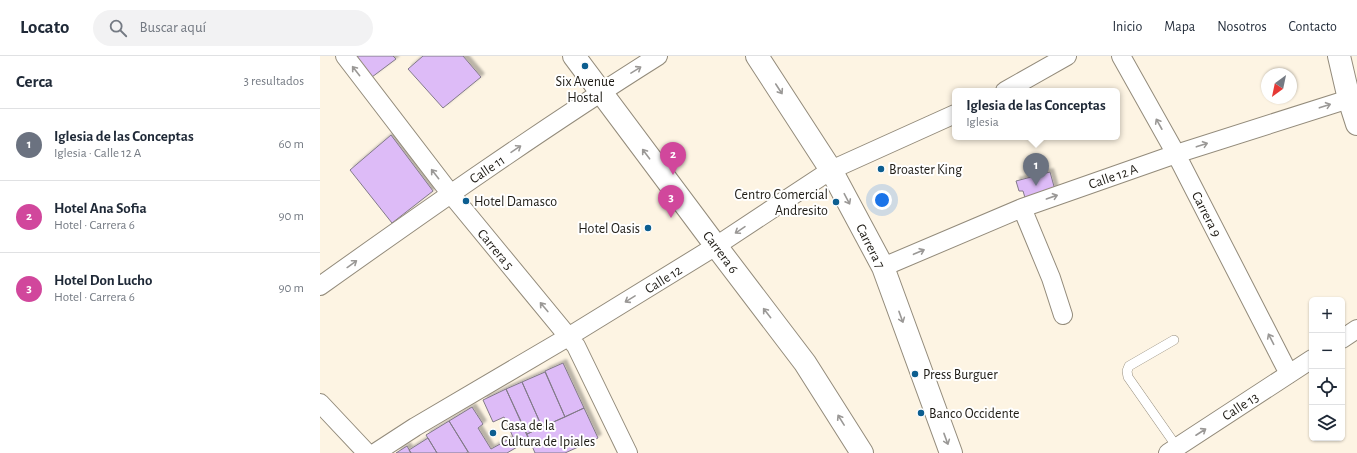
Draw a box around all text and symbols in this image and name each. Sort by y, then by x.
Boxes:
search box [93,10,373,46]
icon: search [107,17,129,39]
text: Locato [20,18,69,37]
text: Buscar aquí [139,20,206,35]
text: Inicio [1112,20,1142,34]
text: Mapa [1164,20,1195,34]
text: Nosotros [1217,20,1267,34]
text: Contacto [1289,20,1337,34]
marker: Six Avenue Hostal [580,61,590,71]
one-way arrow [351,65,360,76]
one-way arrow [630,66,641,74]
north arrow [1261,68,1297,104]
text: Cerca [16,73,53,90]
text: 3 resultados [244,75,304,88]
place label: Six Avenue Hostal [555,75,615,105]
one-way arrow [775,83,783,95]
popup [952,88,1120,140]
text: Iglesia de las Conceptas [966,98,1106,113]
one-way arrow [1319,102,1332,109]
text: Iglesia [966,116,999,129]
one-way arrow [1155,119,1163,131]
text: Iglesia de las Conceptas [54,129,194,144]
text: 1 [27,138,31,151]
text: 60 m [278,138,304,151]
one-way arrow [1195,141,1207,149]
pin: 2 [660,142,686,175]
one-way arrow [510,145,521,153]
text: Iglesia · Calle 12 A [54,147,141,160]
one-way arrow [642,148,651,159]
street label: Calle 11 [467,153,508,187]
pin: 1 [1023,153,1049,186]
street label: Calle 12 A [1087,162,1140,192]
place label: Broaster King [889,163,962,177]
marker: Broaster King [876,164,886,174]
one-way arrow [431,168,439,179]
pin: 3 [658,185,684,218]
place label: Centro Comercial Andresito [735,188,828,218]
your location [872,190,892,210]
street label: Carrera 9 [1189,190,1223,239]
one-way arrow [844,193,851,205]
one-way arrow [1046,193,1059,200]
place label: Hotel Damasco [474,195,557,209]
marker: Hotel Damasco [461,196,471,206]
marker: Centro Comercial Andresito [831,197,841,207]
text: Hotel Ana Sofia [54,201,147,216]
text: 2 [26,210,32,223]
text: 90 m [278,210,304,223]
text: Hotel · Carrera 6 [54,219,135,232]
place label: Hotel Oasis [578,222,640,236]
street label: Carrera 7 [853,222,887,271]
marker: Hotel Oasis [643,223,653,233]
one-way arrow [735,226,746,234]
street label: Carrera 5 [474,227,516,273]
street label: Carrera 6 [700,229,740,276]
one-way arrow [913,248,925,255]
one-way arrow [346,260,357,268]
street label: Calle 12 [643,263,684,297]
text: Hotel Don Lucho [54,273,152,288]
text: 3 [26,282,32,295]
text: 90 m [278,282,304,295]
text: Hotel · Carrera 6 [54,291,135,304]
one-way arrow [625,295,636,303]
map controls [1309,297,1345,441]
button: + [1309,297,1345,333]
one-way arrow [540,301,548,312]
one-way arrow [763,308,771,319]
one-way arrow [898,310,906,322]
one-way arrow [1267,333,1274,345]
button: − [1309,333,1345,369]
place label: Press Burguer [923,368,998,382]
marker: Press Burguer [910,369,920,379]
button: locate [1309,369,1345,405]
street label: Calle 13 [1220,390,1261,424]
button: layers [1309,405,1345,441]
place label: Banco Occidente [929,407,1019,421]
marker: Banco Occidente [916,408,926,418]
one-way arrow [837,415,845,426]
place label: Casa de la Cultura de Ipiales [501,419,595,449]
one-way arrow [1195,427,1207,435]
marker: Casa de la Cultura de Ipiales [488,428,498,438]
one-way arrow [942,433,950,445]

